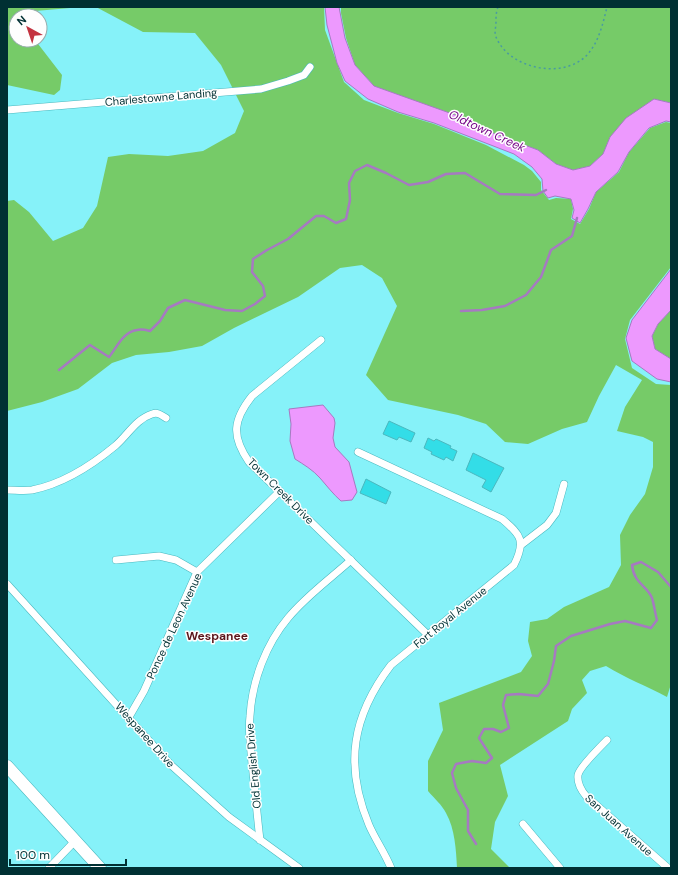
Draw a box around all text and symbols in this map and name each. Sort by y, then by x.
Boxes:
north arrow [8,8,48,48]
text: N [14,12,29,28]
street label: Charlestowne Landing [104,85,218,109]
water label: Oldtown Creek [446,106,529,156]
street label: Town Creek Drive [245,455,317,527]
street label: Ponce de Leon Avenue [143,571,205,681]
street label: Fort Royal Avenue [411,583,489,651]
district label: Wespanee [186,628,248,644]
street label: Wespanee Drive [112,700,178,770]
street label: Old English Drive [242,723,264,809]
street label: San Juan Avenue [582,791,656,859]
scale bar [10,841,126,867]
text: 100 m [16,847,50,863]

